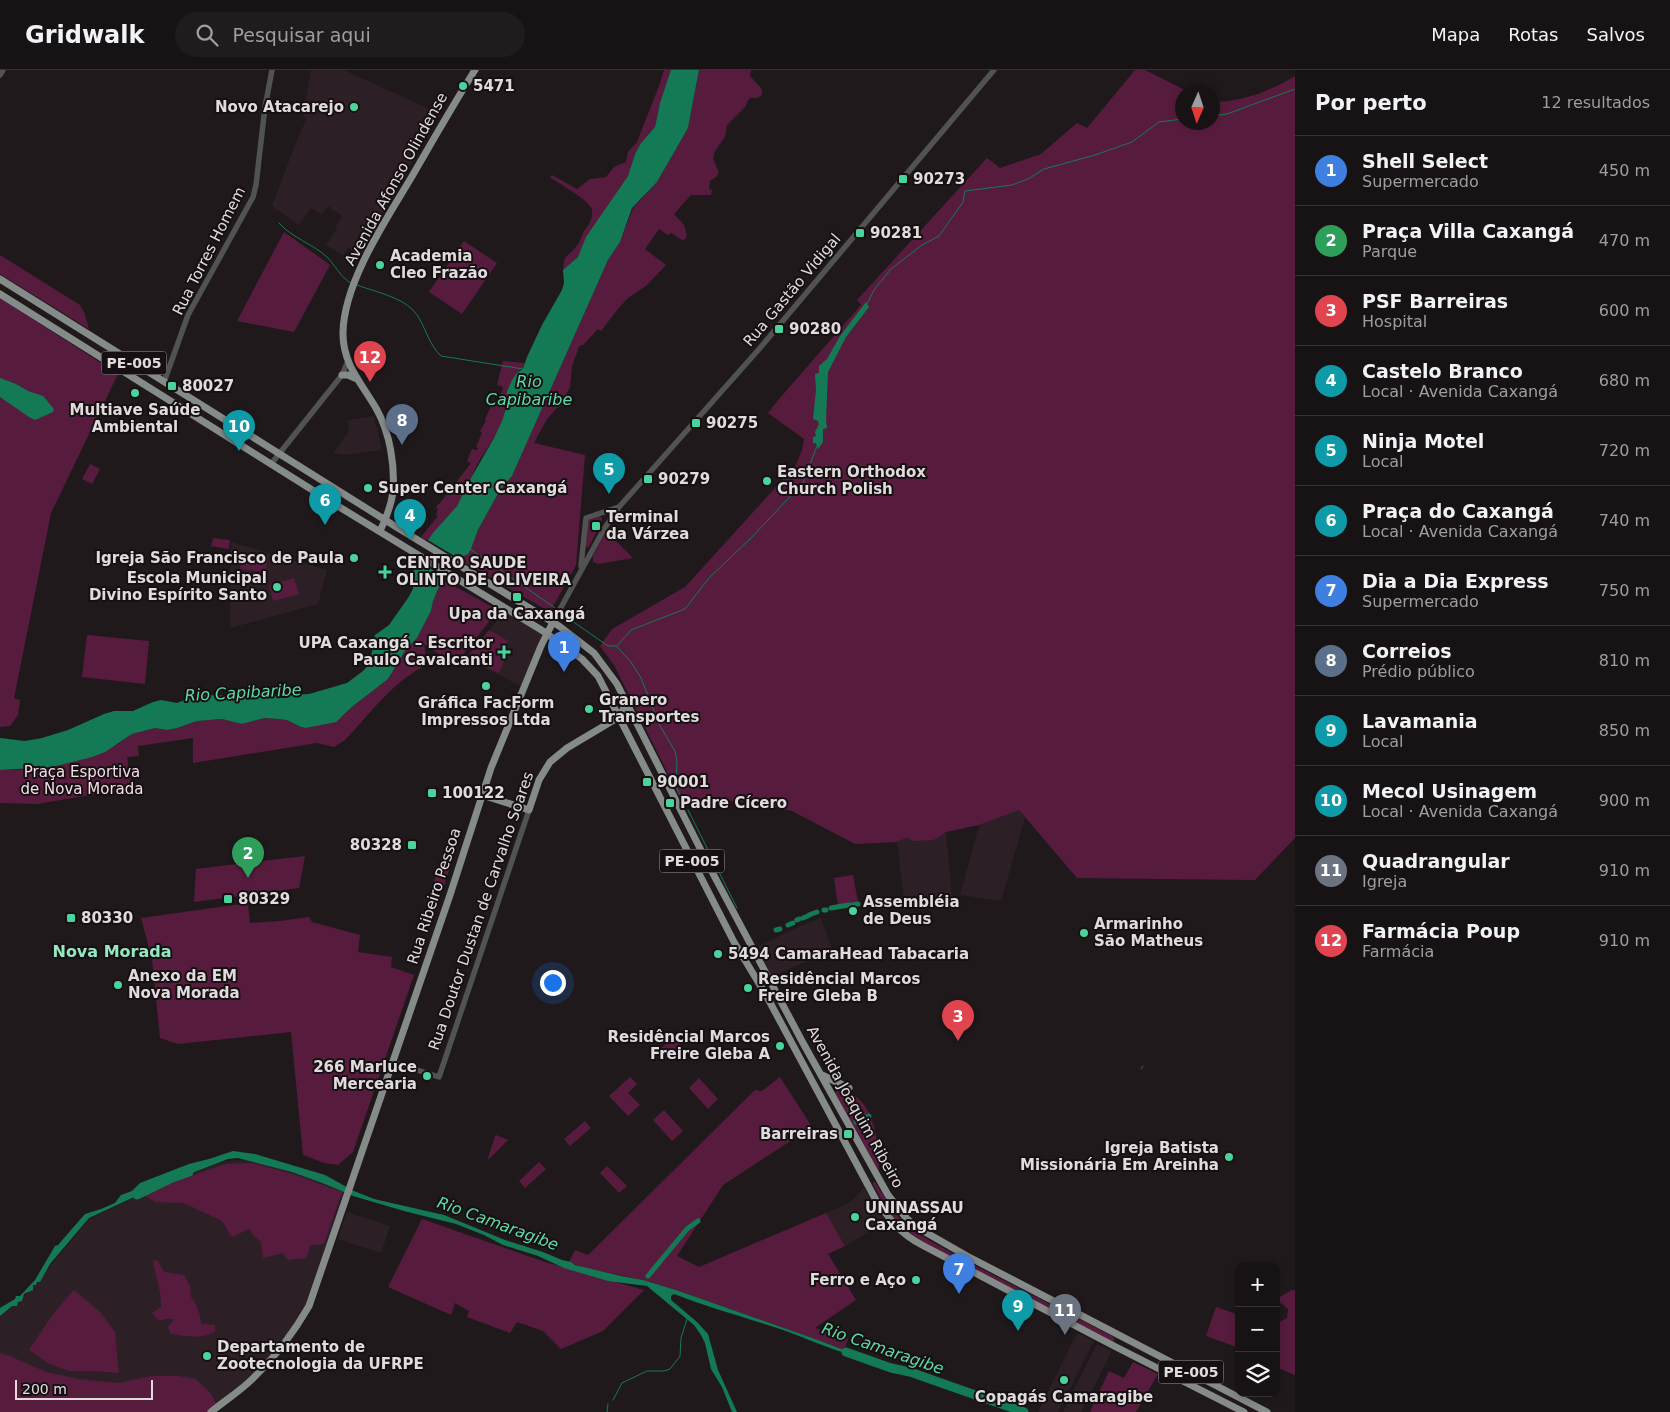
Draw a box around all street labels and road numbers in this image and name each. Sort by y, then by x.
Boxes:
street label: Avenida Afonso Olindense [341,89,451,269]
street label: Rua Torres Homem [169,184,249,318]
street label: Rua Gastão Vidigal [740,230,844,350]
road number: PE-005 [102,352,166,374]
street label: Rua Doutor Dustan de Carvalho Soares [425,769,537,1053]
street label: Rua Ribeiro Pessoa [403,826,465,966]
road number: PE-005 [660,849,724,872]
street label: Avenida Joaquim Ribeiro [803,1023,907,1191]
road number: PE-005 [1158,1360,1224,1384]

